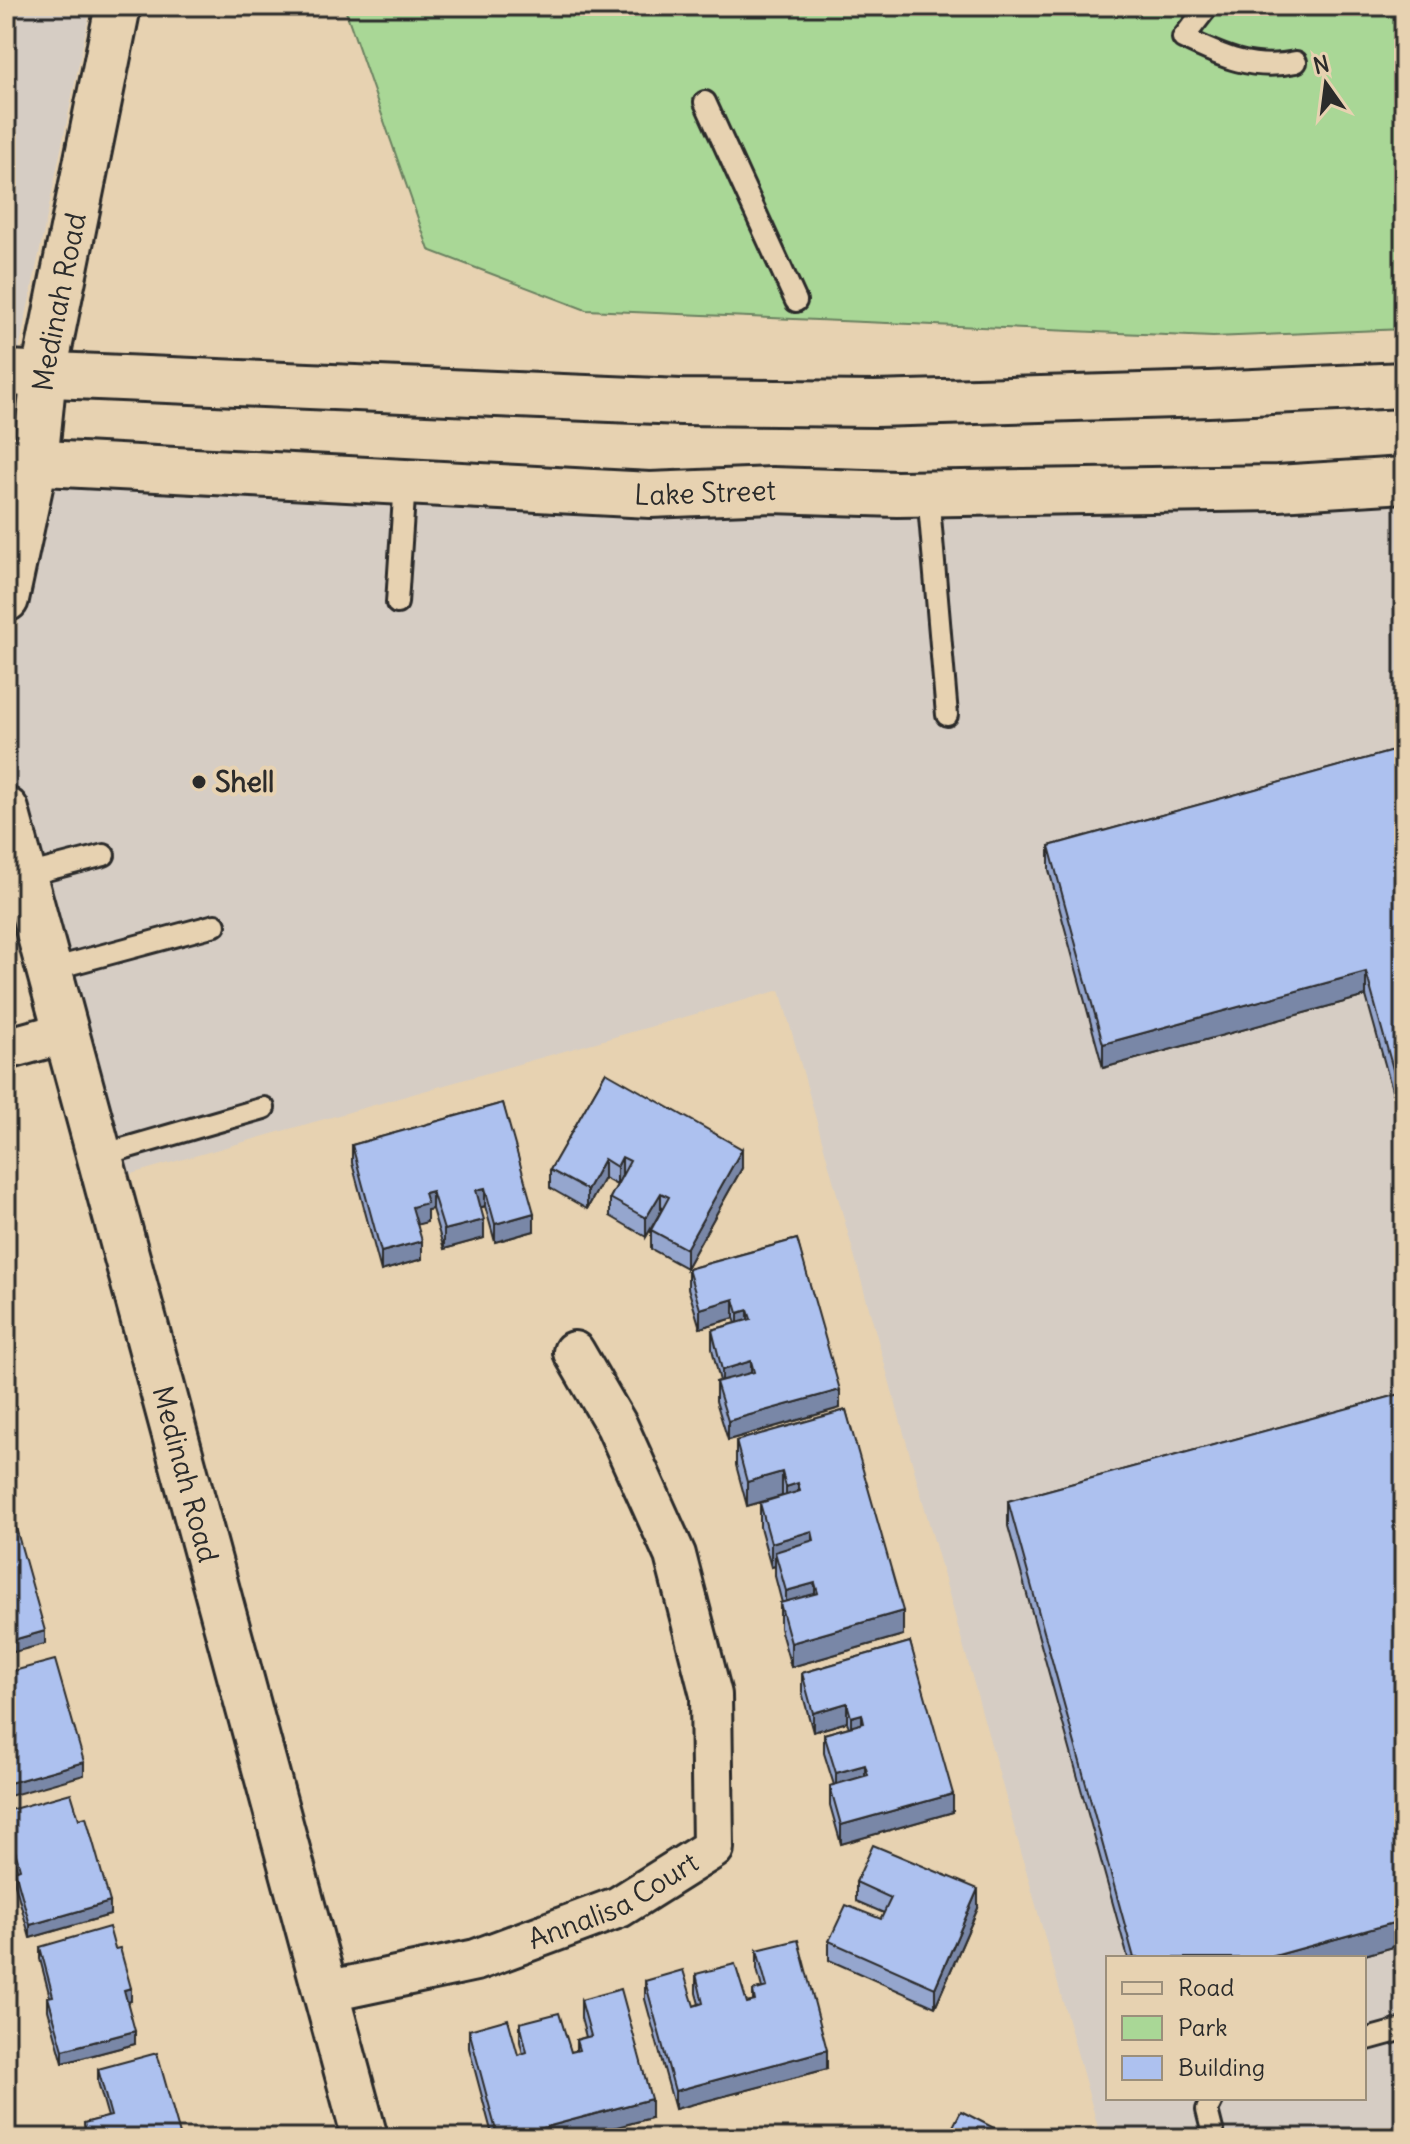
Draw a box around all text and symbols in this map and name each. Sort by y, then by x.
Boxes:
north arrow [1286,44,1366,124]
text: N [1310,49,1332,80]
street label: Medinah Road [24,210,94,393]
street label: Lake Street [633,472,777,513]
place label: Shell [215,764,274,800]
marker: Shell [190,773,208,791]
street label: Medinah Road [145,1382,227,1566]
street label: Annalisa Court [523,1844,705,1957]
legend [1106,1956,1366,2100]
text: Road [1178,1972,1234,2002]
text: Park [1178,2012,1228,2042]
text: Building [1178,2052,1265,2082]

